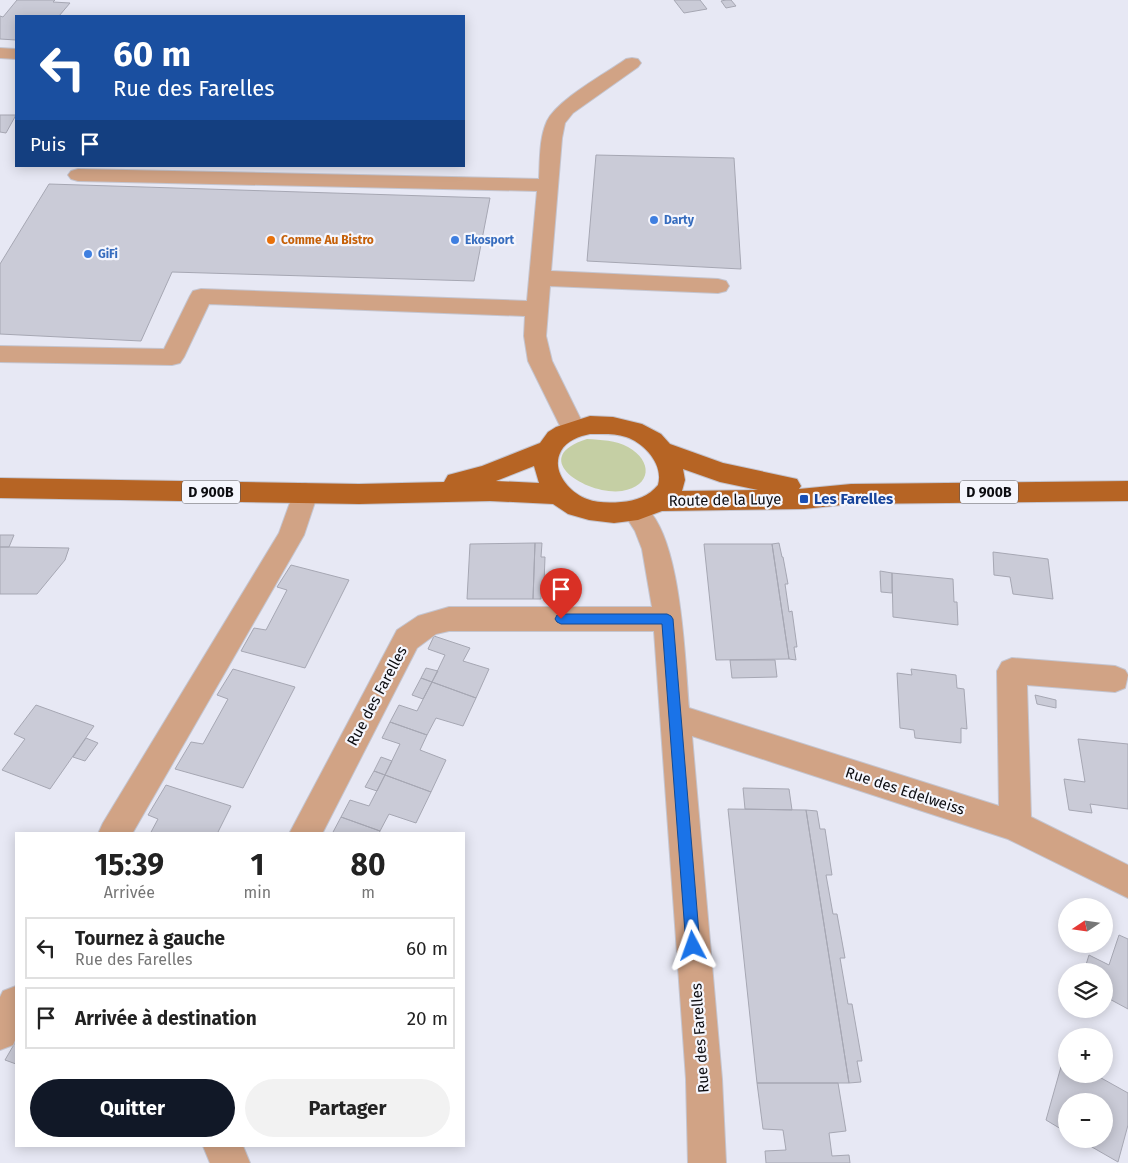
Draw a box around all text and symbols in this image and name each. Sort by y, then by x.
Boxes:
text: 60 m [113,33,191,75]
icon: left [30,35,95,100]
text: Rue des Farelles [113,75,275,102]
icon: arrive [76,130,104,158]
text: Puis [30,133,66,156]
place label: Darty [664,213,695,227]
marker: Darty [648,214,660,226]
place label: Comme Au Bistro [281,233,374,247]
place label: Ekosport [465,233,515,247]
marker: Comme Au Bistro [265,234,277,246]
marker: Ekosport [449,234,461,246]
place label: GiFi [98,247,118,261]
marker: GiFi [82,248,94,260]
road number: D 900B [182,481,240,504]
road number: D 900B [960,481,1018,504]
street label: Route de la Luye [668,490,782,510]
place label: Les Farelles [814,490,893,508]
marker: Les Farelles [798,493,810,505]
pin [540,568,582,619]
icon: arrive [547,575,575,603]
street label: Rue des Farelles [343,643,411,749]
street label: Rue des Edelweiss [843,763,967,819]
text: 15:39 [94,847,164,883]
text: 1 [250,847,264,883]
text: 80 [351,847,386,883]
text: Arrivée [104,883,155,902]
text: min [244,883,271,902]
text: m [361,883,375,902]
north arrow [1058,898,1112,952]
map controls [1058,898,1113,1148]
position arrow [666,919,718,971]
text: Tournez à gauche [75,927,225,950]
icon: left [32,934,60,962]
text: 60 m [406,937,448,960]
text: Rue des Farelles [75,950,192,969]
button: layers [1058,963,1113,1018]
street label: Rue des Farelles [687,982,713,1094]
icon: arrive [32,1004,60,1032]
text: Arrivée à destination [75,1007,257,1030]
text: 20 m [407,1007,448,1030]
button: + [1058,1028,1113,1083]
button: Quitter [30,1079,235,1137]
button: Partager [245,1079,450,1137]
button: − [1058,1093,1113,1148]

